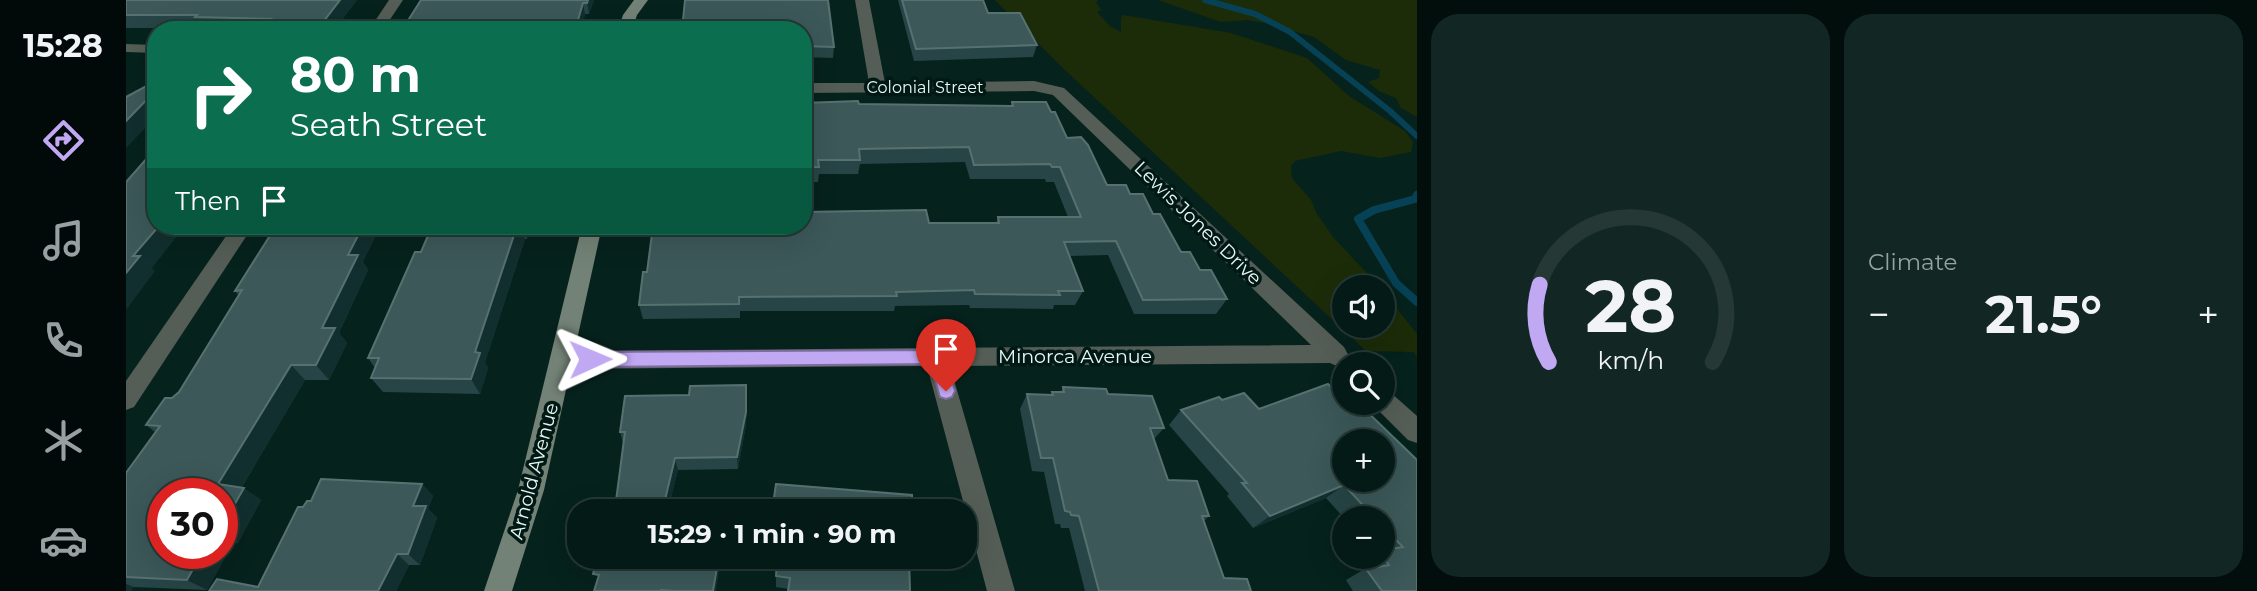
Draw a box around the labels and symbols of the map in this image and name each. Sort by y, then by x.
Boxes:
street label: Colonial Street [867,78,984,97]
street label: Lewis Jones Drive [1130,156,1266,290]
pin [916,319,976,391]
position arrow [553,322,627,396]
street label: Minorca Avenue [998,345,1152,368]
street label: Arnold Avenue [505,400,563,542]
speed limit sign: 30 [147,478,238,569]

